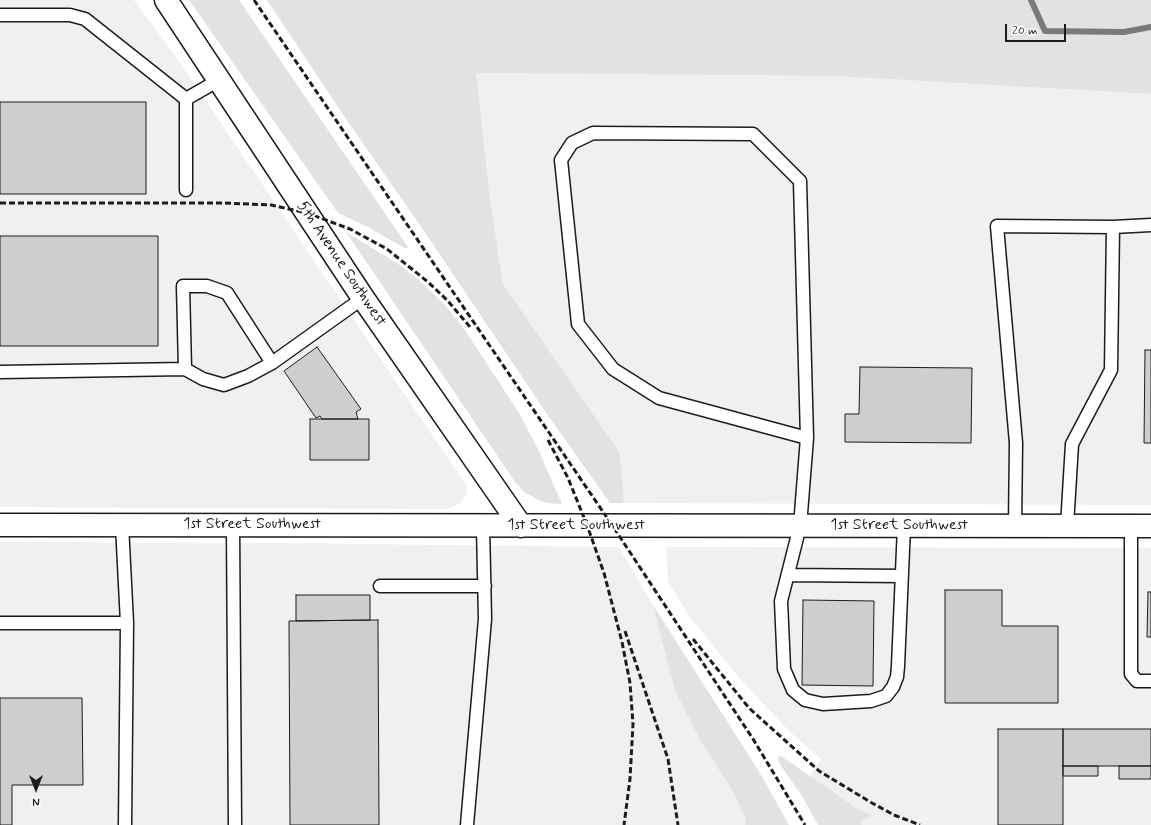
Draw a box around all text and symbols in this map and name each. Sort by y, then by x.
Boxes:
scale bar [1007,16,1068,42]
text: 20 m [1012,23,1038,39]
street label: 5th Avenue Southwest [292,198,390,330]
street label: 1st Street Southwest [183,515,321,535]
street label: 1st Street Southwest [507,516,645,536]
street label: 1st Street Southwest [830,516,968,536]
north arrow [16,769,56,809]
text: N [32,794,40,808]

